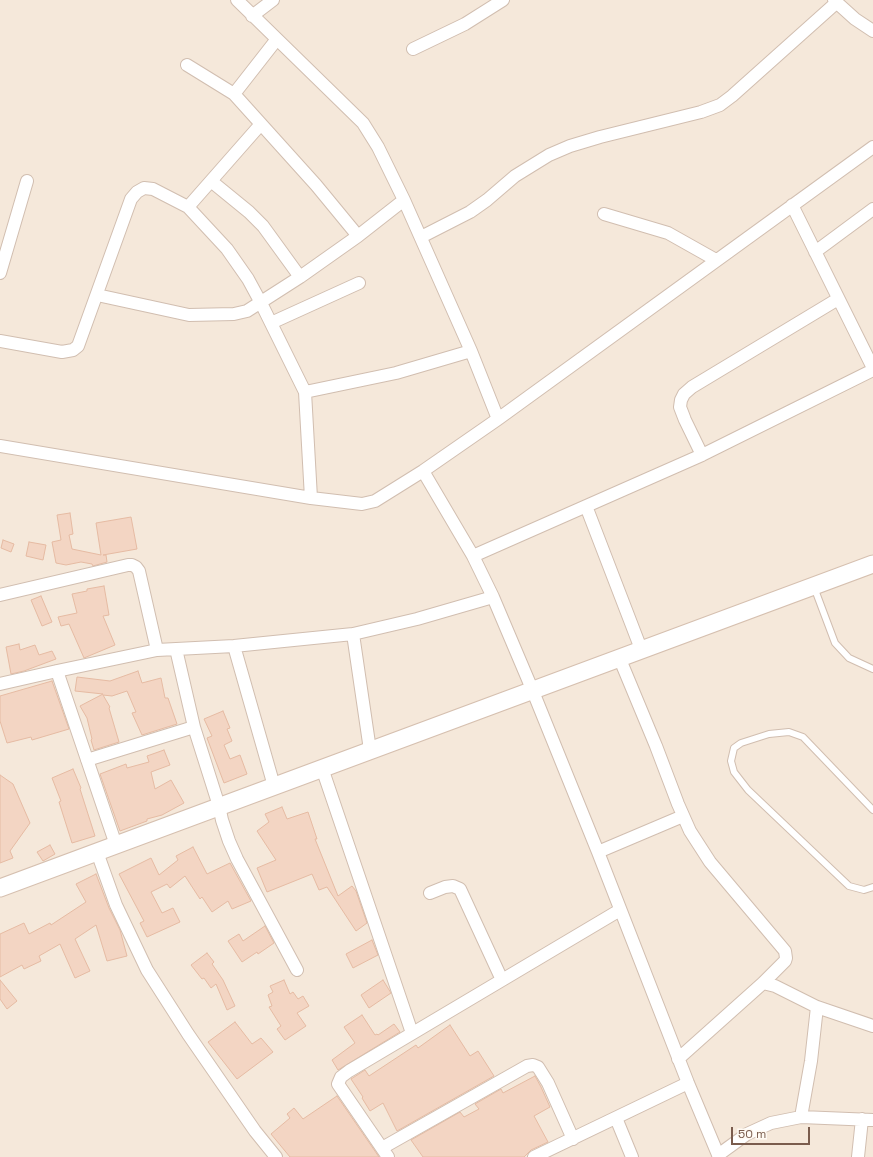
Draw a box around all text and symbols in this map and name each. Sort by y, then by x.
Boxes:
scale bar [733,1119,812,1145]
text: 50 m [738,1126,766,1142]

